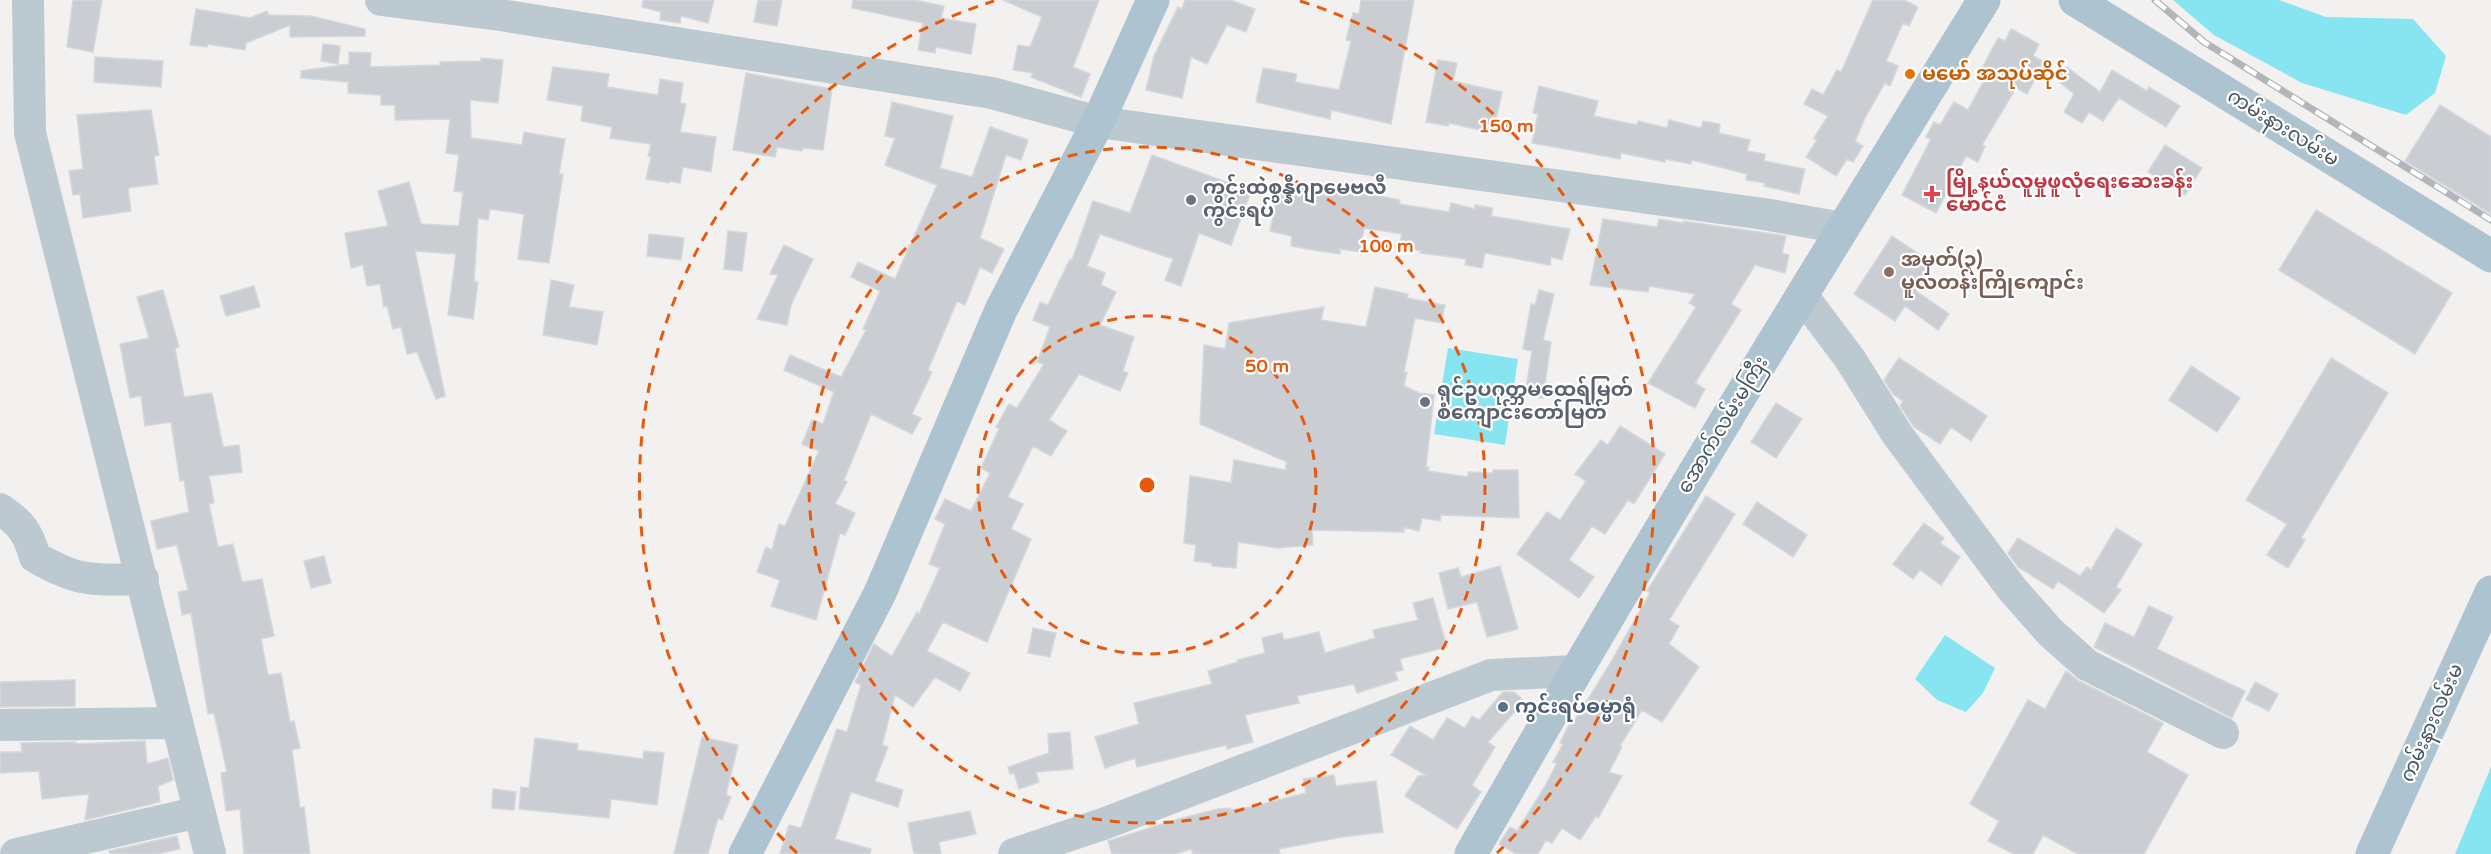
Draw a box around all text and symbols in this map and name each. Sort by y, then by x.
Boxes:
place label: မမော် အသုပ်ဆိုင် [1922,60,2068,89]
marker: မမော် အသုပ်ဆိုင် [1903,67,1917,81]
street label: ကမ်းနားလမ်းမ [2221,82,2345,174]
text: 150 m [1478,115,1534,137]
place label: မြို့နယ်လူမှုဖူလုံရေးဆေးခန်း မောင်ငံ [1946,168,2193,217]
place label: ကွင်းထဲစွန္နီဂျာမေဗလီ ကွင်းရပ် [1203,174,1386,226]
marker: မြို့နယ်လူမှုဖူလုံရေးဆေးခန်း မောင်ငံ [1923,185,1941,203]
marker: ကွင်းထဲစွန္နီဂျာမေဗလီ ကွင်းရပ် [1184,193,1198,207]
text: 100 m [1358,235,1414,257]
place label: အမှတ်(၃) မူလတန်းကြိုကျောင်း [1901,246,2084,299]
marker: အမှတ်(၃) မူလတန်းကြိုကျောင်း [1882,265,1896,279]
street label: အောက်လမ်းမကြီး [1670,351,1776,499]
text: 50 m [1245,355,1289,377]
place label: ရှင်ဥပဂုတ္တမထေရ်မြတ် စံကျောင်းတော်မြတ် [1437,376,1633,429]
marker: ရှင်ဥပဂုတ္တမထေရ်မြတ် စံကျောင်းတော်မြတ် [1418,395,1432,409]
centre of rings [1137,475,1157,495]
street label: ကမ်းနားလမ်းမ [2393,659,2471,787]
place label: ကွင်းရပ်ဓမ္မာရုံ [1515,693,1636,722]
marker: ကွင်းရပ်ဓမ္မာရုံ [1496,700,1510,714]

